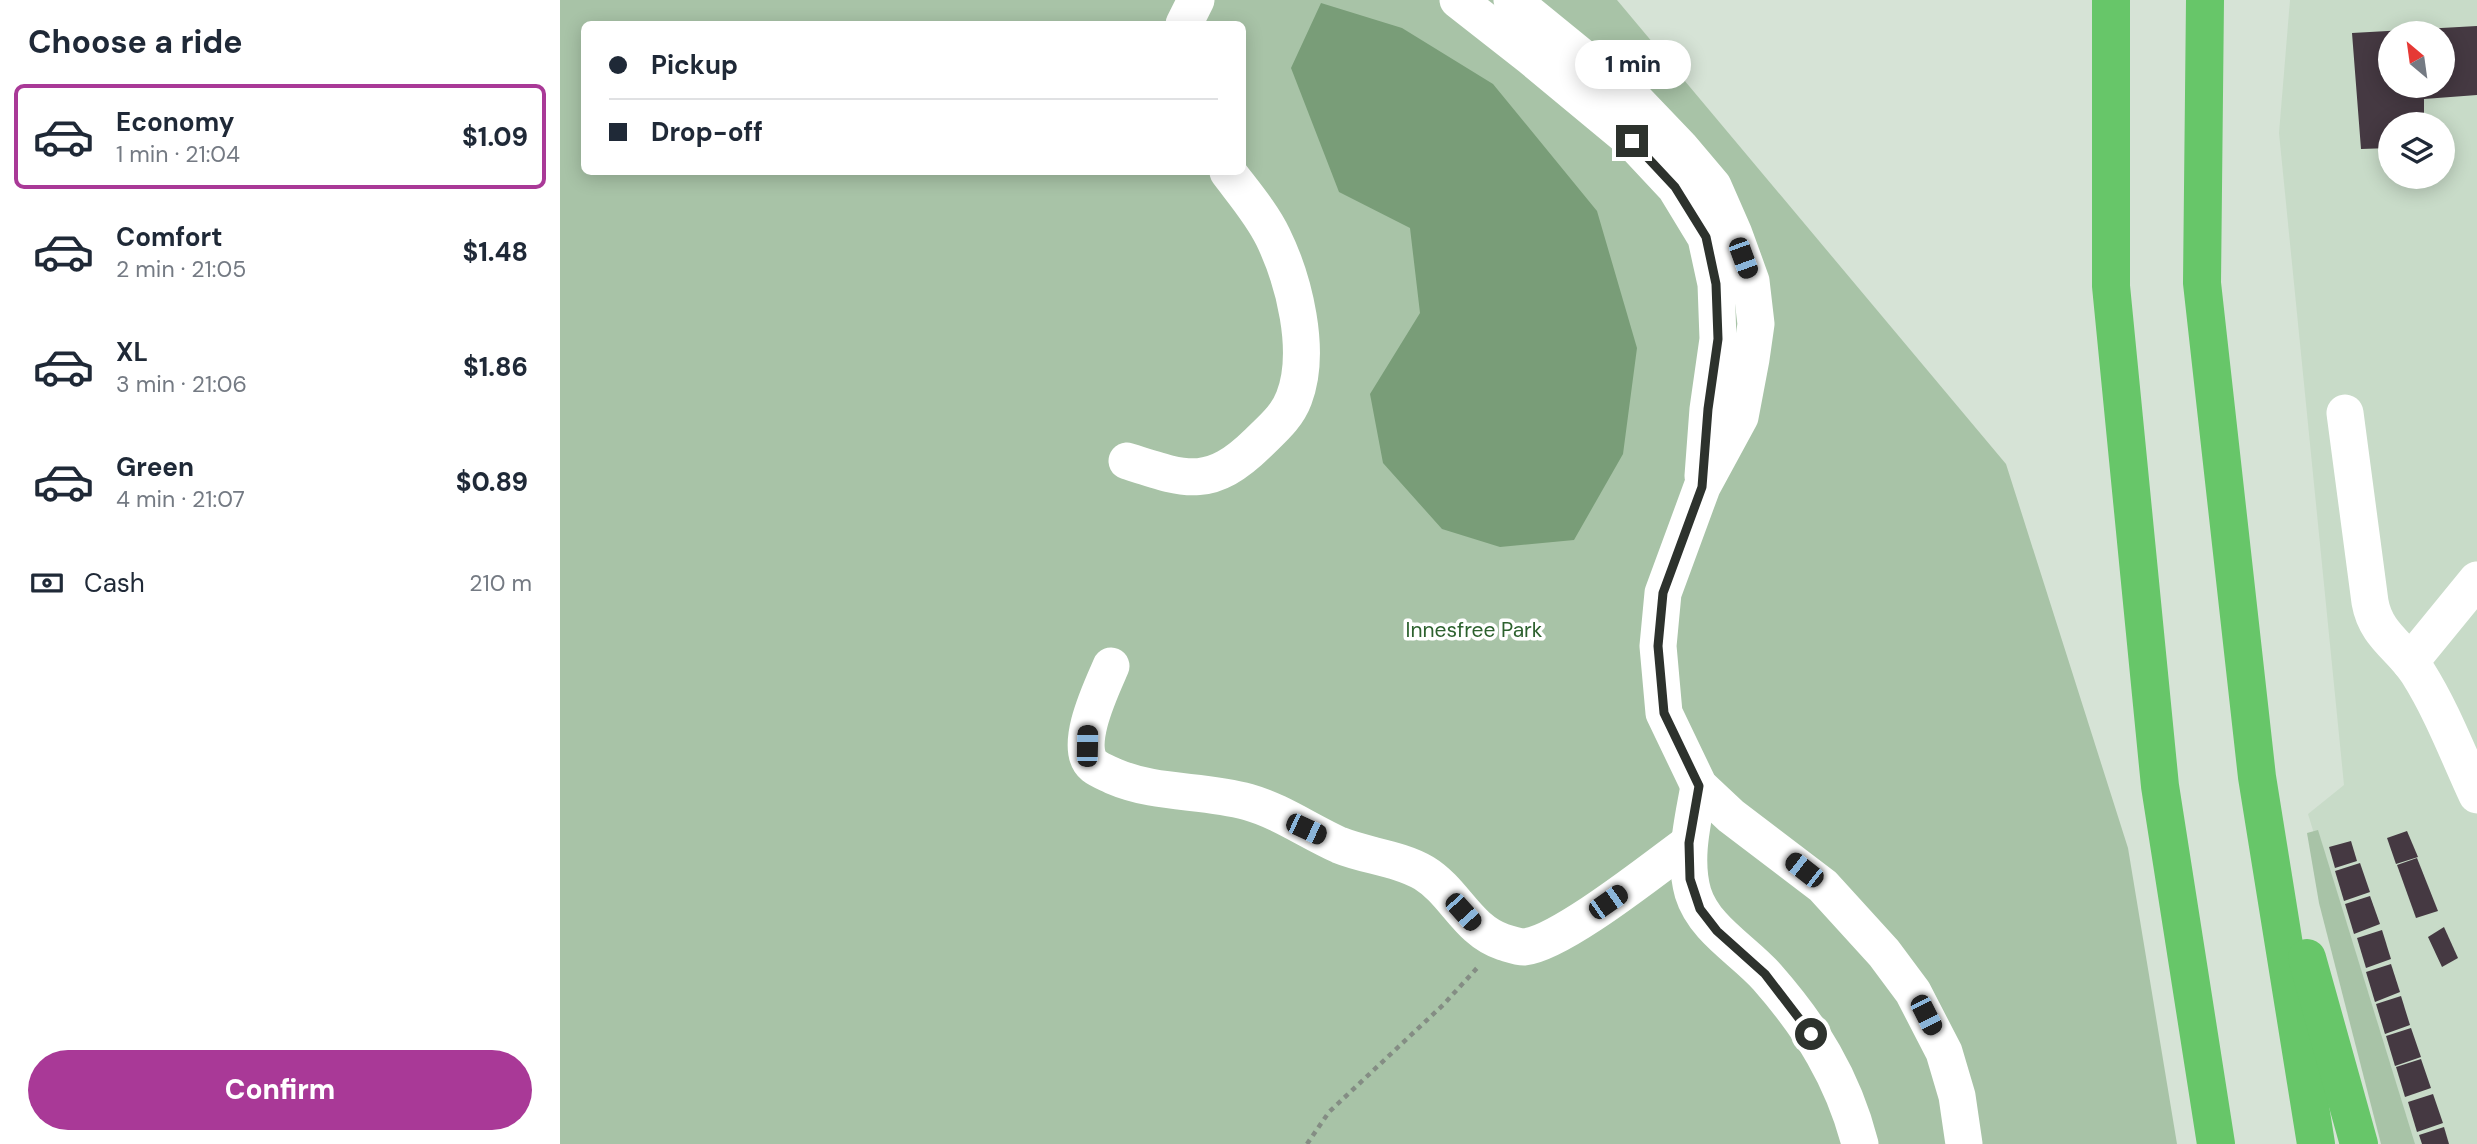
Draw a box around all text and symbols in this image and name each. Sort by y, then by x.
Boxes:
text: Choose a ride [28,21,243,63]
north arrow [2378,21,2455,98]
map controls [2378,21,2455,189]
callout: 1 min [1574,40,1690,88]
text: Pickup [651,48,738,82]
text: 1 min [1605,49,1661,79]
icon: car [32,105,95,168]
text: Economy [116,105,234,139]
button: layers [2378,112,2455,189]
text: Drop-off [651,115,763,149]
text: $1.09 [462,120,528,154]
route end [1616,125,1648,157]
text: 1 min · 21:04 [116,139,240,169]
icon: car [32,220,95,283]
text: Comfort [116,220,222,254]
text: $1.48 [462,235,528,269]
car [1726,235,1761,281]
text: 2 min · 21:05 [116,254,246,284]
icon: car [32,335,95,398]
text: XL [116,335,148,369]
text: $1.86 [463,350,528,384]
text: 3 min · 21:06 [116,369,247,399]
icon: car [32,450,95,513]
text: Green [116,450,194,484]
text: $0.89 [456,465,528,499]
text: 4 min · 21:07 [116,484,245,514]
icon: cash [28,564,66,602]
text: Cash [84,566,145,600]
text: 210 m [469,568,532,598]
park label: Innesfree Park [1406,616,1543,644]
car [1077,725,1098,767]
car [1283,811,1330,847]
car [1781,849,1828,891]
car [1585,881,1632,923]
car [1442,889,1485,935]
car [1908,992,1945,1038]
route start [1795,1018,1827,1050]
button: Confirm [28,1050,532,1130]

